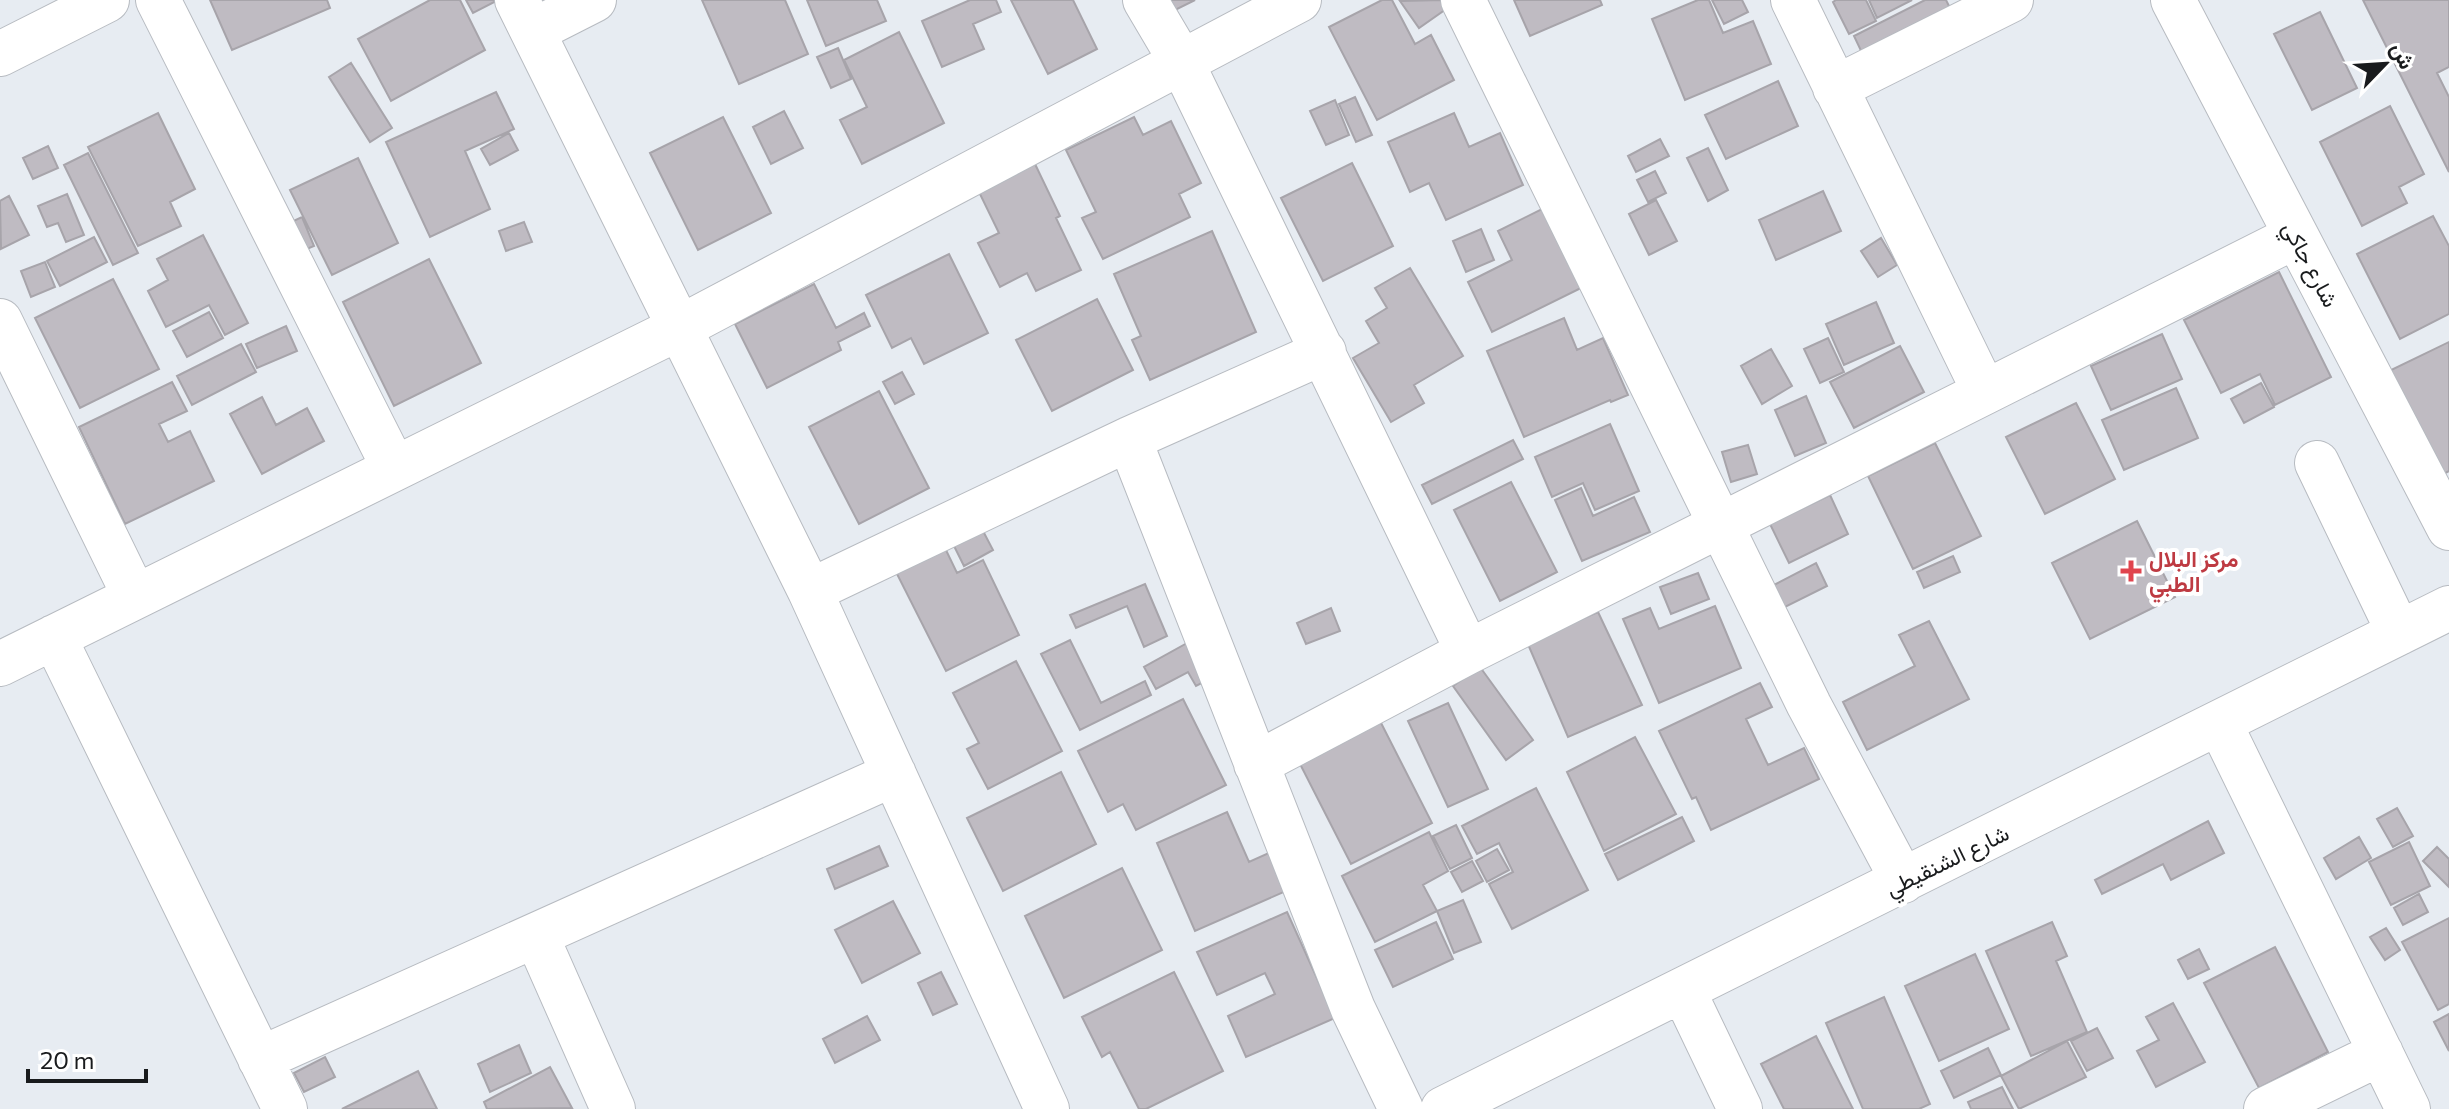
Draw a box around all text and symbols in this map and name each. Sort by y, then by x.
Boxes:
north arrow [2345,24,2425,104]
text: ش [2385,38,2421,73]
street label: شارع جاكي [2272,217,2345,314]
place label: مركز البلال الطبي [2149,545,2239,603]
marker: مركز البلال الطبي [2120,560,2142,582]
street label: شارع الشنقيطي [1881,819,2016,907]
scale bar [28,1033,146,1083]
text: 20 m [40,1045,94,1074]

